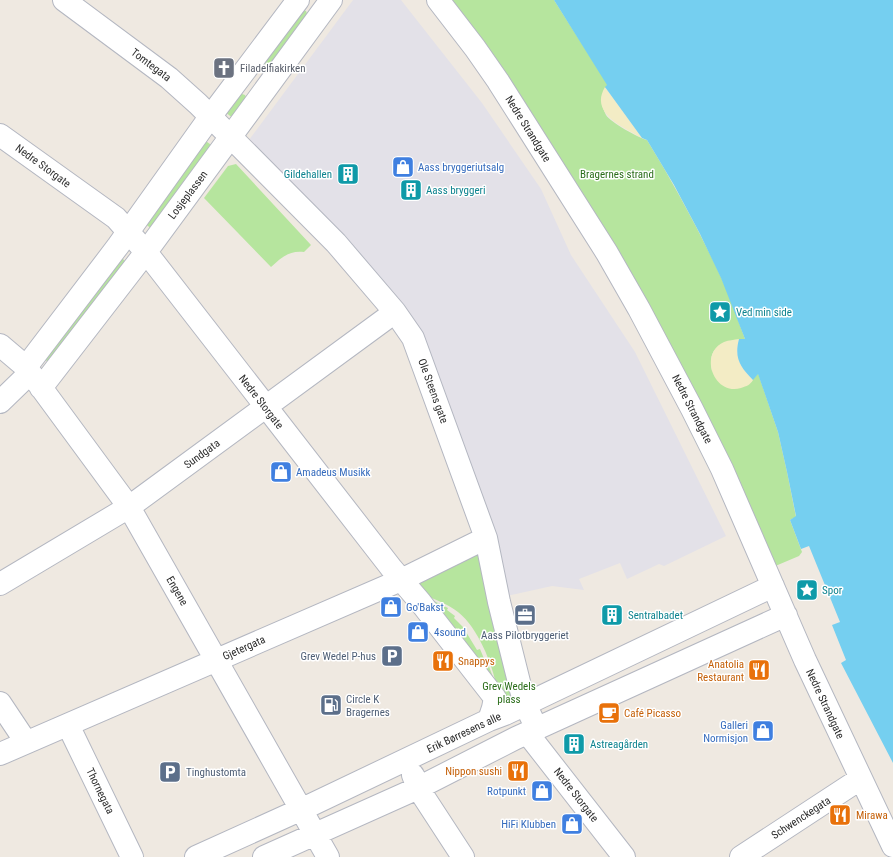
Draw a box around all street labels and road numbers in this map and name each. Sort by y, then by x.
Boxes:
street label: Tomtegata [128,46,174,84]
street label: Nedre Strandgate [502,93,554,165]
street label: Nedre Storgate [13,142,73,190]
street label: Losjeplassen [166,168,210,222]
street label: Ole Steens gate [415,357,451,425]
street label: Nedre Storgate [236,372,286,432]
street label: Nedre Strandgate [669,372,715,446]
street label: Sundgata [182,437,222,471]
street label: Engene [163,574,191,608]
street label: Gjetergata [221,633,267,663]
street label: Nedre Strandgate [803,667,847,741]
street label: Erik Børresens alle [425,710,503,756]
street label: Nedre Storgate [551,765,601,825]
street label: Thornegata [83,766,117,816]
street label: Schwenckegata [769,794,833,842]

